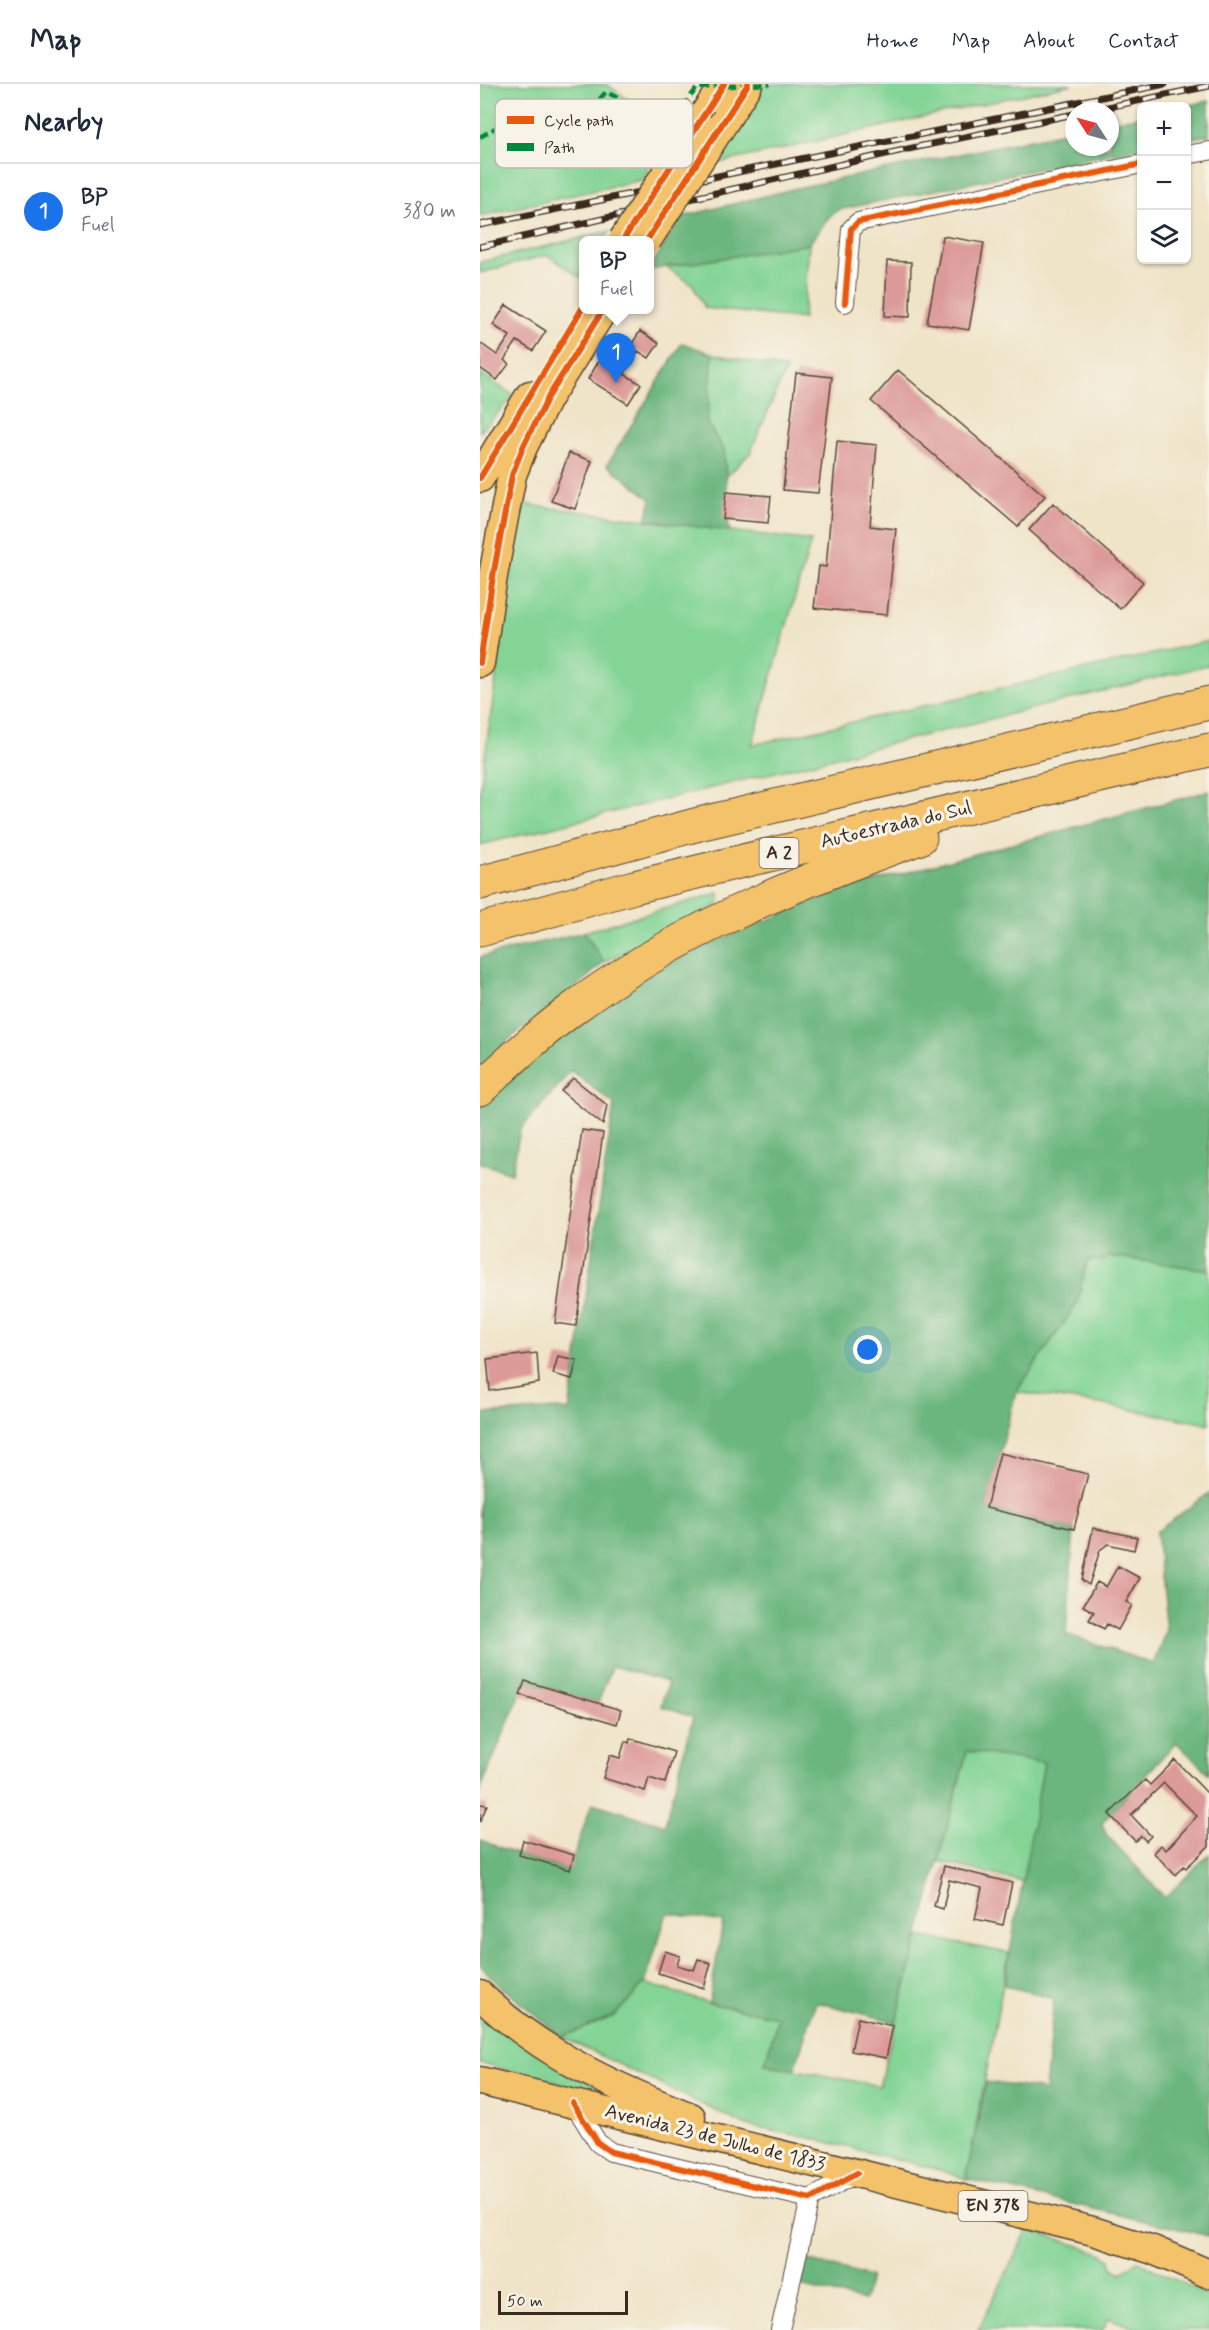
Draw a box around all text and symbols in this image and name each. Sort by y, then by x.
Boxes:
text: Map [30,23,81,60]
text: Home [867,27,919,55]
text: Map [952,27,990,55]
text: About [1023,27,1075,55]
text: Contact [1108,27,1179,55]
legend [495,99,693,168]
north arrow [1065,102,1119,156]
map controls [1137,102,1191,264]
button: + [1137,102,1191,156]
text: Nearby [24,106,103,140]
text: Cycle path [544,111,614,132]
text: Path [544,138,575,159]
button: − [1137,156,1191,210]
text: BP [81,184,108,212]
text: 1 [39,198,48,225]
text: 380 m [403,198,456,225]
button: layers [1137,210,1191,264]
text: Fuel [81,212,115,239]
popup [579,236,654,314]
text: BP [600,248,626,276]
text: Fuel [600,276,633,303]
pin: 1 [596,334,636,383]
street label: Autoestrada do Sul [818,794,974,856]
road number: A 2 [760,838,798,868]
your location [853,1335,882,1364]
street label: Avenida 23 de Julho de 1833 [602,2098,828,2178]
road number: EN 378 [958,2191,1028,2221]
scale bar [498,2288,628,2316]
text: 50 m [507,2291,543,2312]

